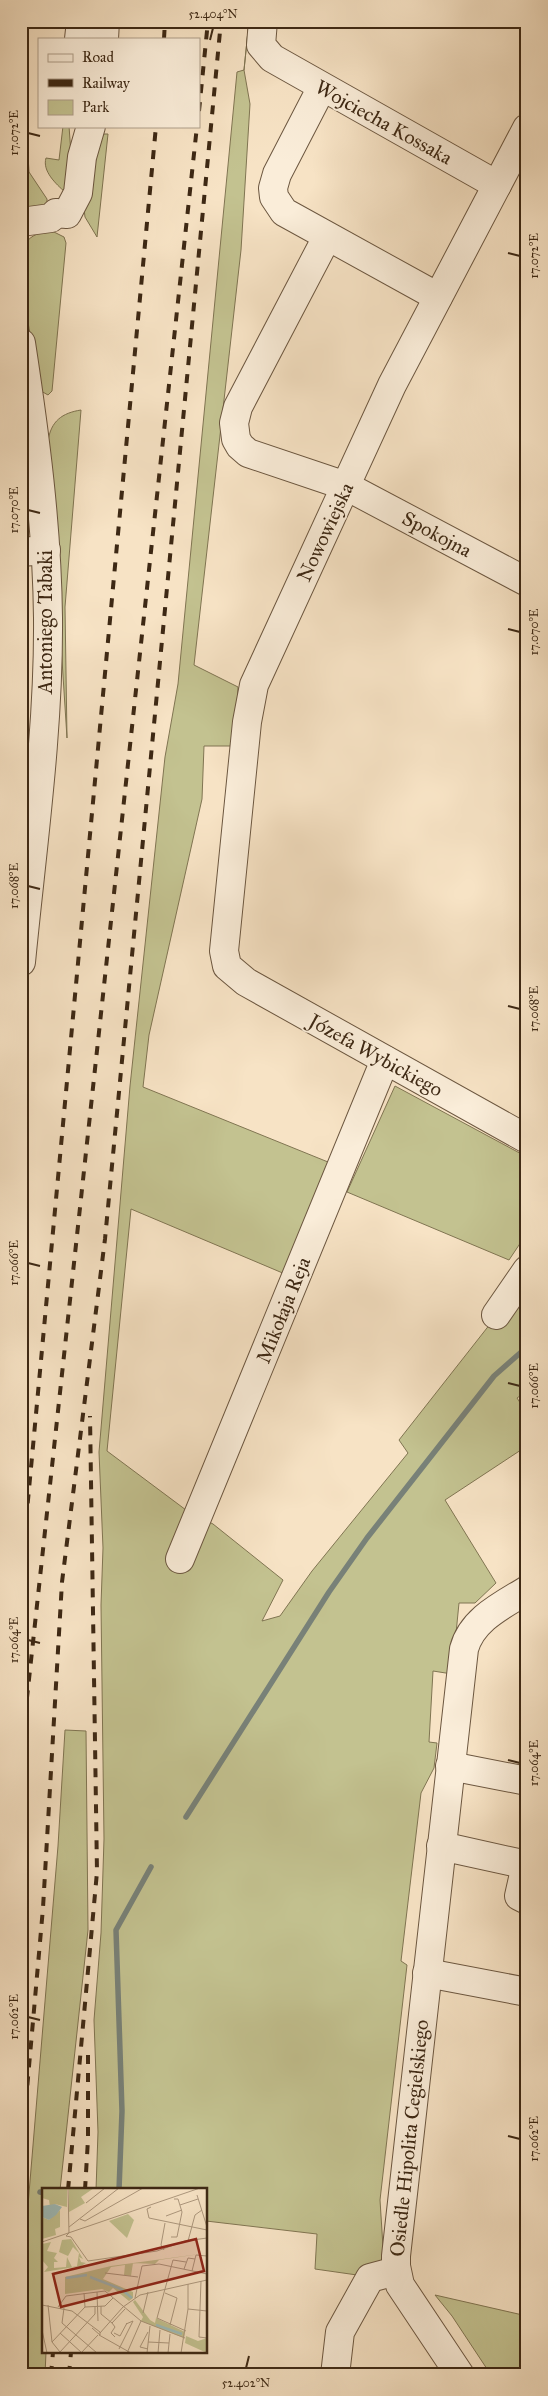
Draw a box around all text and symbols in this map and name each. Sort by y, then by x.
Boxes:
text: 52.404°N [188,7,238,21]
legend [38,38,200,128]
text: Road [82,48,114,66]
text: Railway [82,74,131,92]
street label: Wojciecha Kossaka [311,74,457,170]
text: Park [82,98,109,116]
text: 17.072°E [7,110,21,156]
text: 17.072°E [527,233,541,279]
street label: Nowowiejska [292,478,359,585]
text: 17.070°E [7,486,21,533]
street label: Spokojna [398,506,476,562]
street label: Antoniego Tabaki [33,550,58,695]
text: 17.070°E [527,608,541,655]
text: 17.068°E [7,863,21,909]
text: 17.068°E [527,986,541,1032]
street label: Józefa Wybickiego [303,1007,447,1103]
text: 17.066°E [7,1240,21,1286]
street label: Mikołaja Reja [251,1253,315,1367]
text: 17.066°E [527,1363,541,1409]
text: 17.064°E [7,1616,21,1663]
text: 17.064°E [527,1739,541,1786]
text: 17.062°E [7,1994,21,2040]
street label: Osiedle Hipolita Cegielskiego [385,2018,434,2258]
text: 17.062°E [527,2116,541,2162]
inset map [42,2188,208,2354]
text: 52.402°N [222,2376,270,2390]

